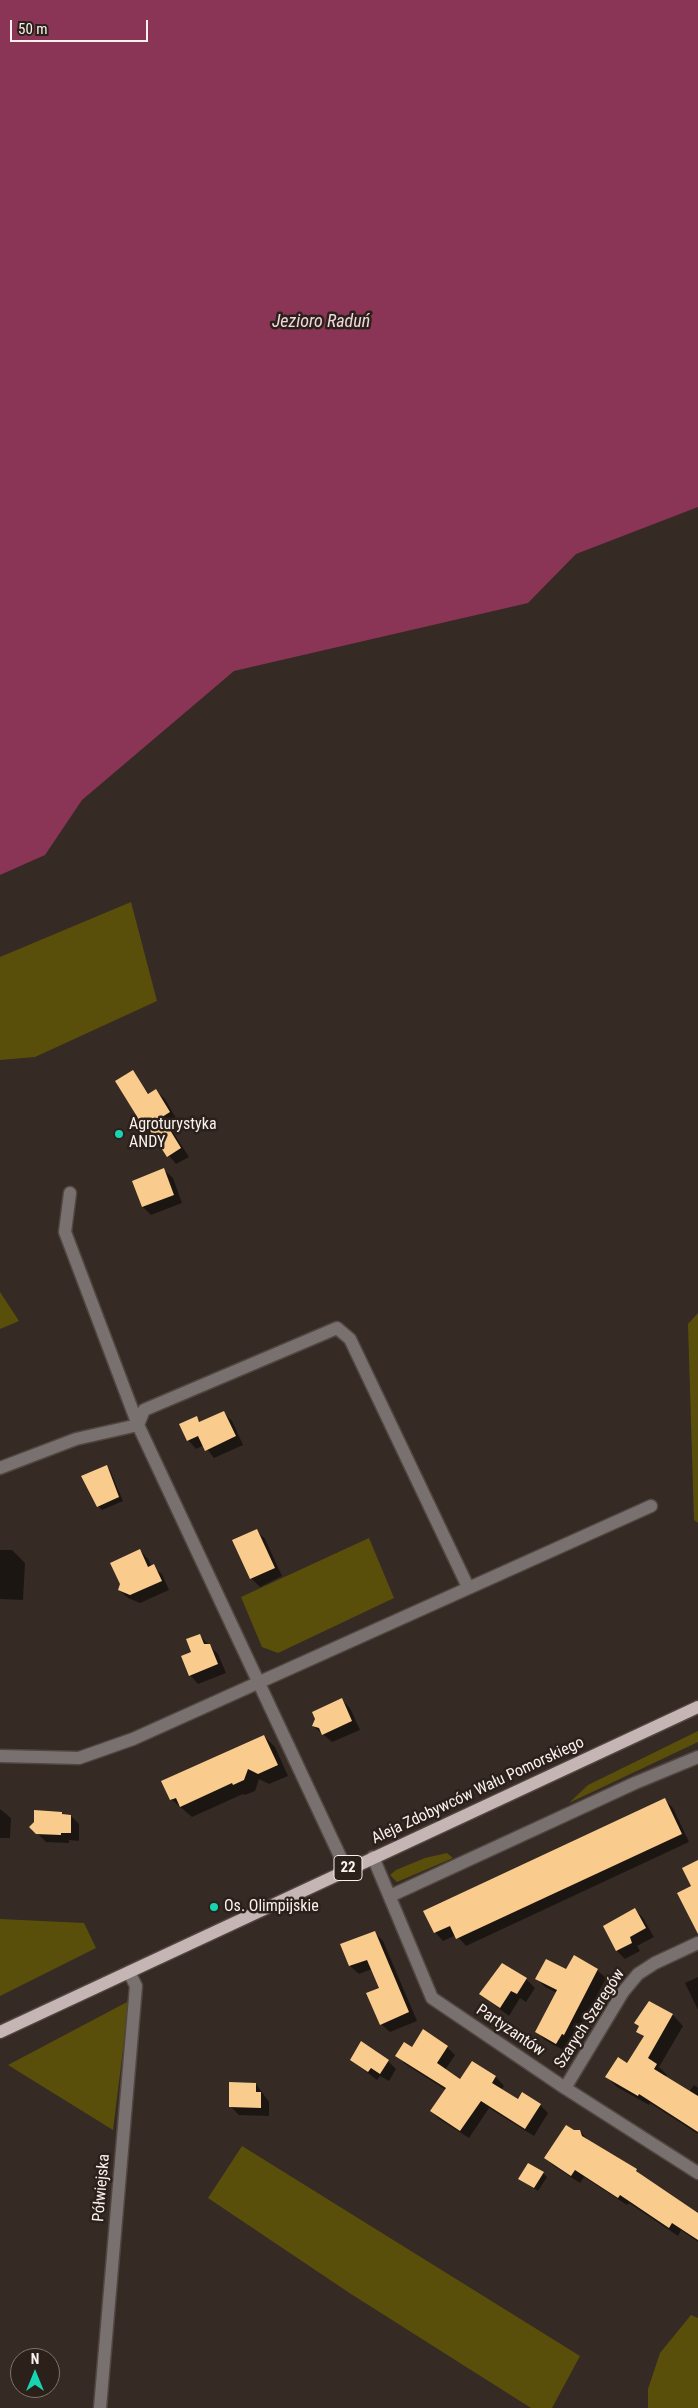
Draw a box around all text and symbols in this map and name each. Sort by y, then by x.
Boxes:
scale bar [12,10,150,42]
text: 50 m [18,20,48,38]
water label: Jezioro Raduń [272,311,370,333]
place label: Agroturystyka ANDY [129,1115,217,1153]
marker: Agroturystyka ANDY [113,1128,125,1140]
street label: Aleja Zdobywców Wału Pomorskiego [369,1733,587,1849]
road number: 22 [334,1856,362,1880]
place label: Os. Olimpijskie [224,1897,319,1917]
marker: Os. Olimpijskie [208,1901,220,1913]
street label: Szarych Szeregów [551,1966,629,2072]
street label: Partyzantów [472,2001,548,2061]
street label: Półwiejska [89,2153,115,2223]
north arrow [10,2348,60,2398]
text: N [31,2351,39,2367]

